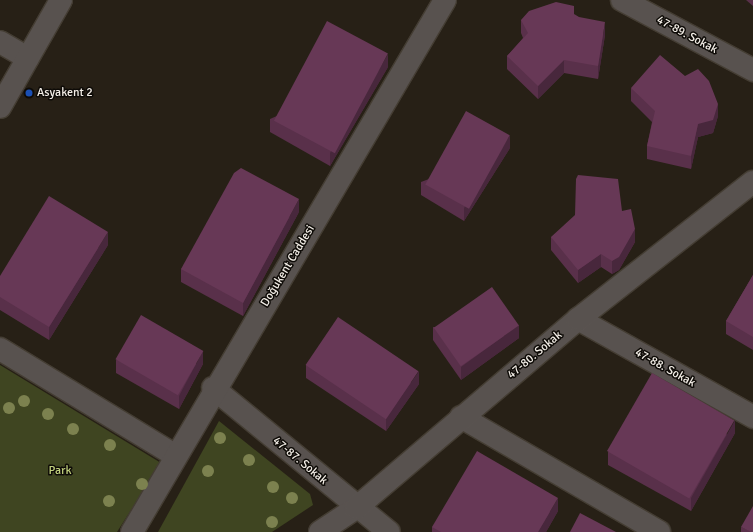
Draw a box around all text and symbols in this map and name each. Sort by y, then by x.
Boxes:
street label: 47-89. Sokak [654,13,720,57]
place label: Asyakent 2 [37,86,93,100]
marker: Asyakent 2 [24,88,34,98]
street label: Doğukent Caddesi [258,223,318,309]
street label: 47-80. Sokak [505,328,565,382]
street label: 47-88. Sokak [632,345,698,391]
street label: 47-87. Sokak [270,434,330,488]
park label: Park [48,464,72,478]

